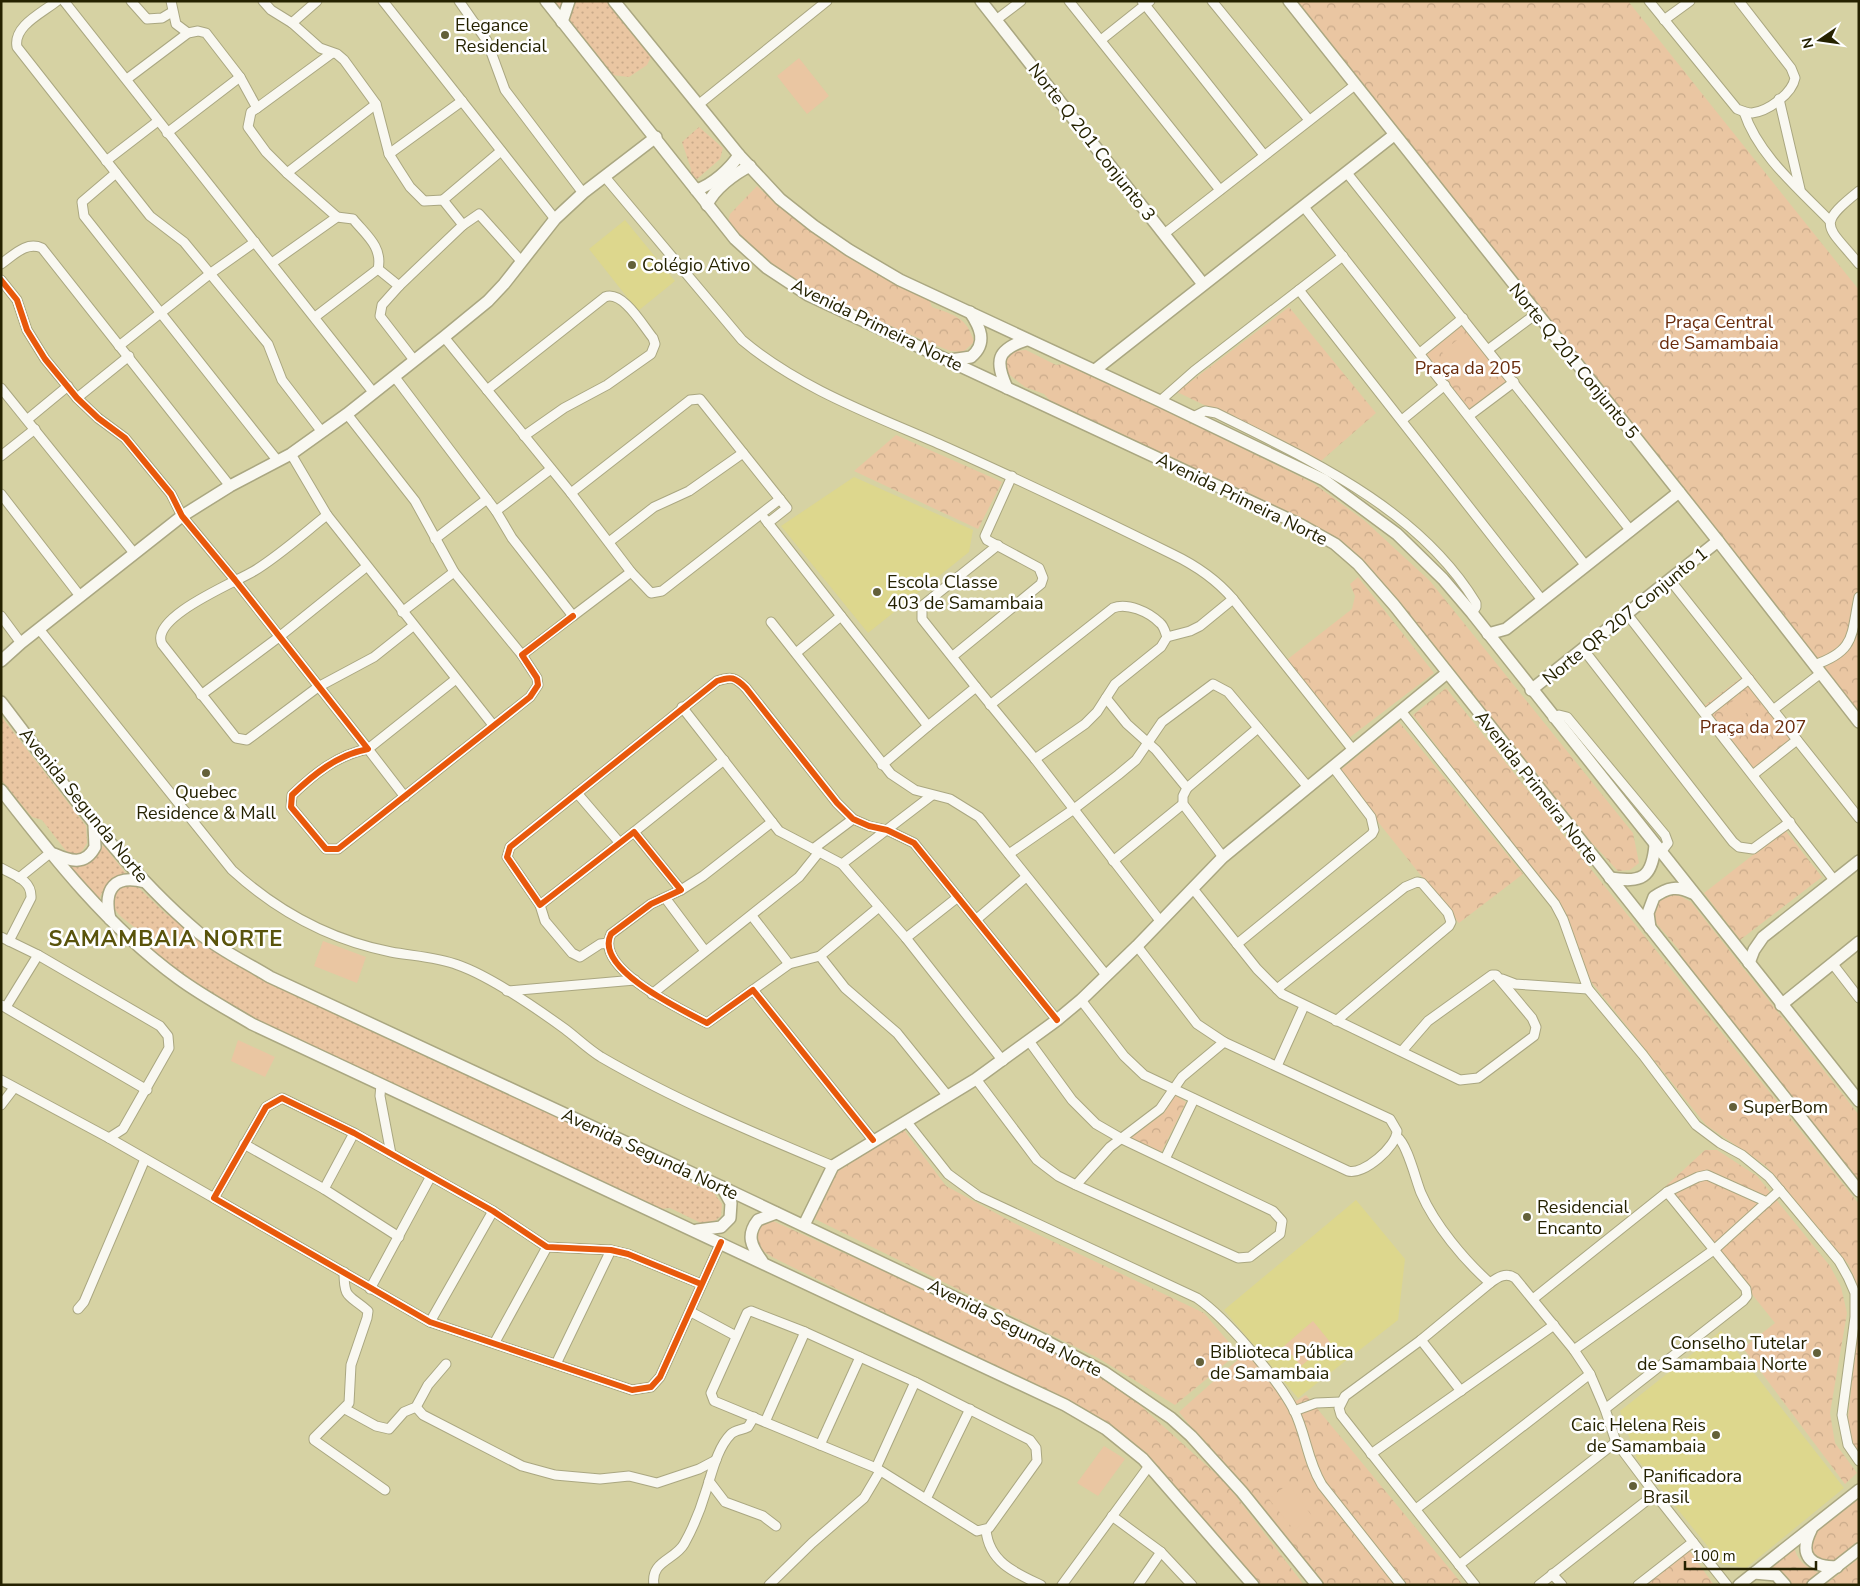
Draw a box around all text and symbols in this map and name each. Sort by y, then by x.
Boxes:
place label: Elegance Residencial [455,13,548,58]
north arrow [1795,15,1845,65]
marker: Elegance Residencial [439,29,451,41]
text: N [1797,36,1818,50]
street label: Norte Q 201 Conjunto 3 [1023,58,1161,226]
place label: Colégio Ativo [642,253,750,277]
marker: Colégio Ativo [626,259,638,271]
street label: Avenida Primeira Norte [787,273,967,377]
street label: Norte Q 201 Conjunto 5 [1504,278,1644,444]
park label: Praça Central de Samambaia [1659,310,1779,355]
park label: Praça da 205 [1415,356,1521,380]
street label: Avenida Primeira Norte [1152,447,1332,551]
street label: Norte QR 207 Conjunto 1 [1537,542,1713,690]
place label: Escola Classe 403 de Samambaia [887,570,1043,615]
marker: Escola Classe 403 de Samambaia [871,586,883,598]
street label: Avenida Primeira Norte [1470,706,1604,868]
park label: Praça da 207 [1700,715,1806,739]
street label: Avenida Segunda Norte [14,723,154,887]
marker: Quebec Residence & Mall [200,767,212,779]
place label: Quebec Residence & Mall [136,780,276,825]
district label: SAMAMBAIA NORTE [49,924,283,954]
place label: SuperBom [1743,1095,1828,1119]
marker: SuperBom [1727,1101,1739,1113]
street label: Avenida Segunda Norte [558,1102,742,1206]
place label: Residencial Encanto [1537,1195,1630,1240]
marker: Residencial Encanto [1521,1211,1533,1223]
street label: Avenida Segunda Norte [924,1274,1106,1382]
place label: Conselho Tutelar de Samambaia Norte [1637,1331,1808,1376]
place label: Biblioteca Pública de Samambaia [1210,1340,1354,1385]
marker: Conselho Tutelar de Samambaia Norte [1811,1347,1823,1359]
marker: Biblioteca Pública de Samambaia [1194,1356,1206,1368]
place label: Caic Helena Reis de Samambaia [1571,1413,1706,1458]
marker: Caic Helena Reis de Samambaia [1710,1429,1722,1441]
place label: Panificadora Brasil [1643,1464,1742,1509]
marker: Panificadora Brasil [1627,1480,1639,1492]
scale bar [1685,1538,1816,1570]
text: 100 m [1692,1546,1736,1566]

